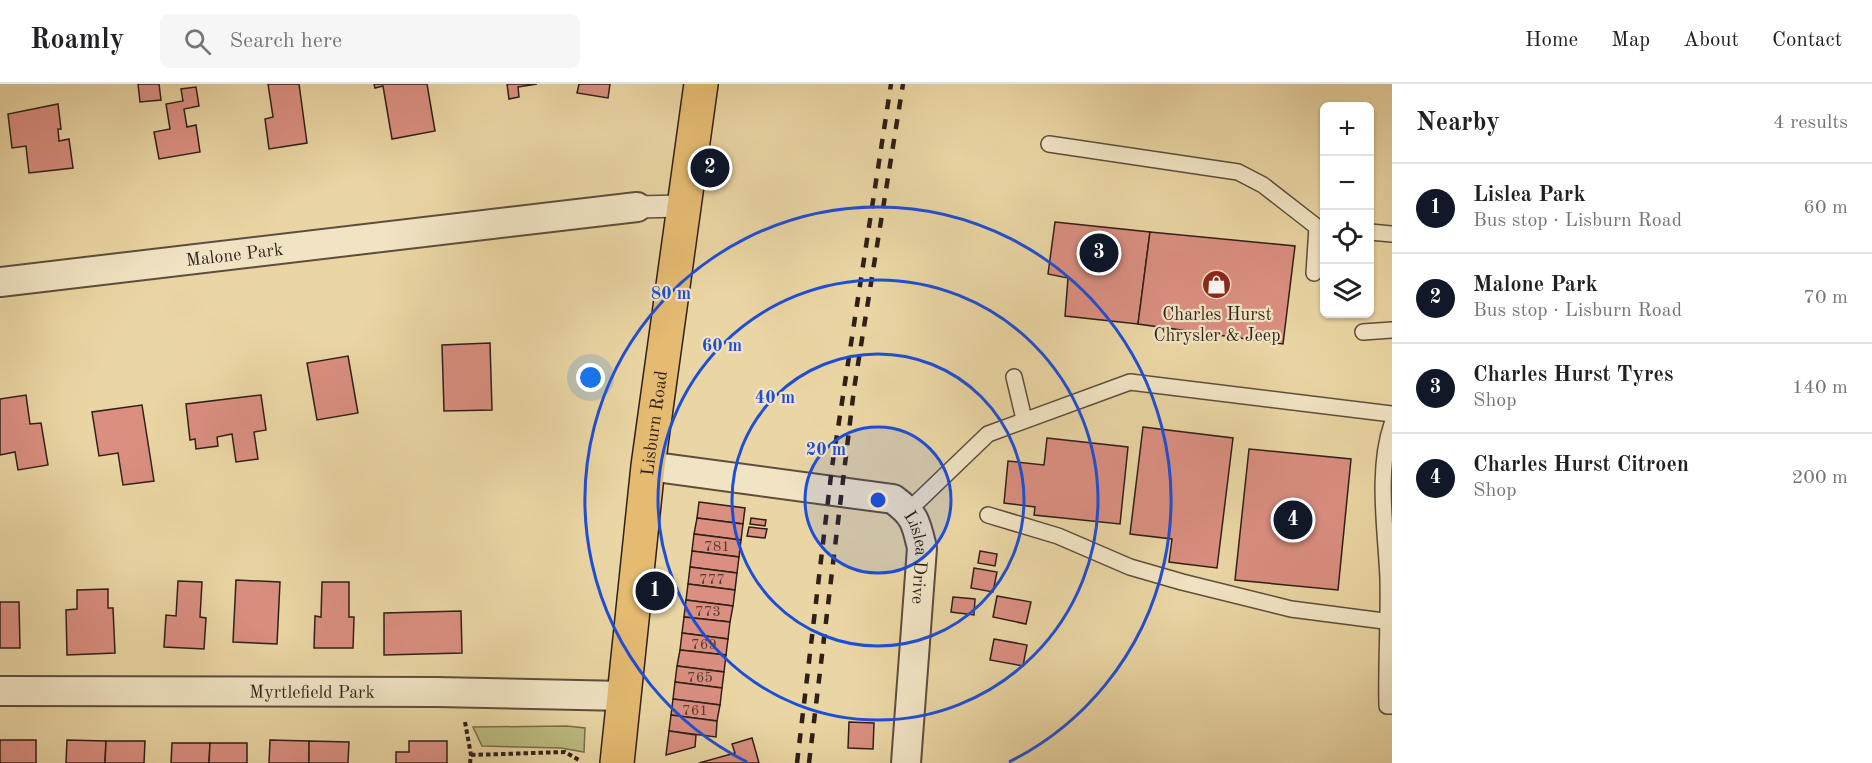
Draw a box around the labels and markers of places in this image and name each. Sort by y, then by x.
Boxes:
pin: 2 [690,146,730,190]
pin: 3 [1080,230,1118,276]
shop icon: Charles Hurst Chrysler & Jeep [1201,269,1233,301]
place label: Charles Hurst Chrysler & Jeep [1154,306,1280,345]
centre of rings [868,490,888,510]
pin: 4 [1274,498,1312,542]
pin: 1 [636,568,674,614]

